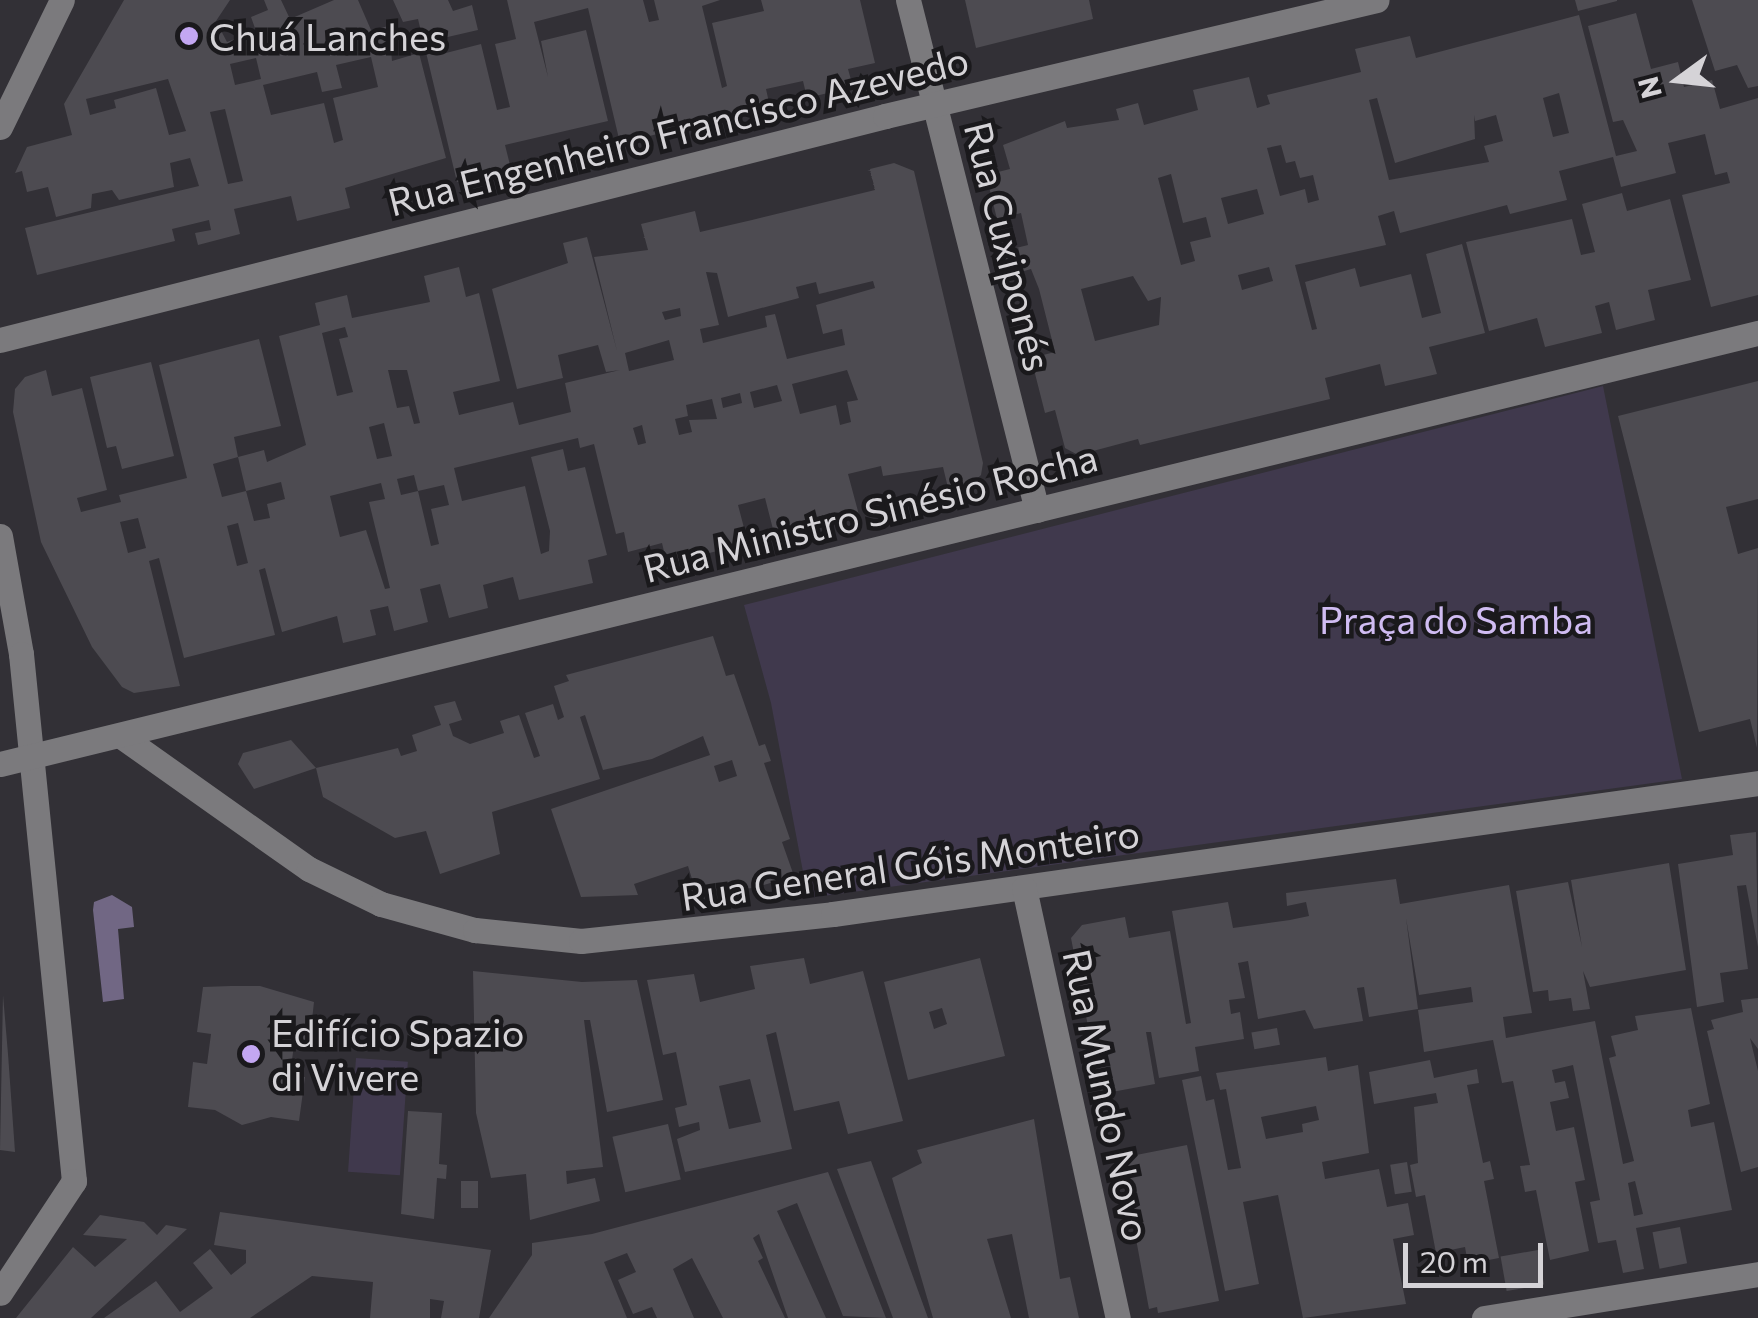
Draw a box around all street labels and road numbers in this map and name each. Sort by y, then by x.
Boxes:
street label: Rua Engenheiro Francisco Azevedo [383,36,973,224]
street label: Rua Cuxiponés [956,117,1062,375]
street label: Rua Ministro Sinésio Rocha [638,433,1102,591]
street label: Rua General Góis Monteiro [678,809,1142,919]
street label: Rua Mundo Novo [1055,945,1161,1245]

